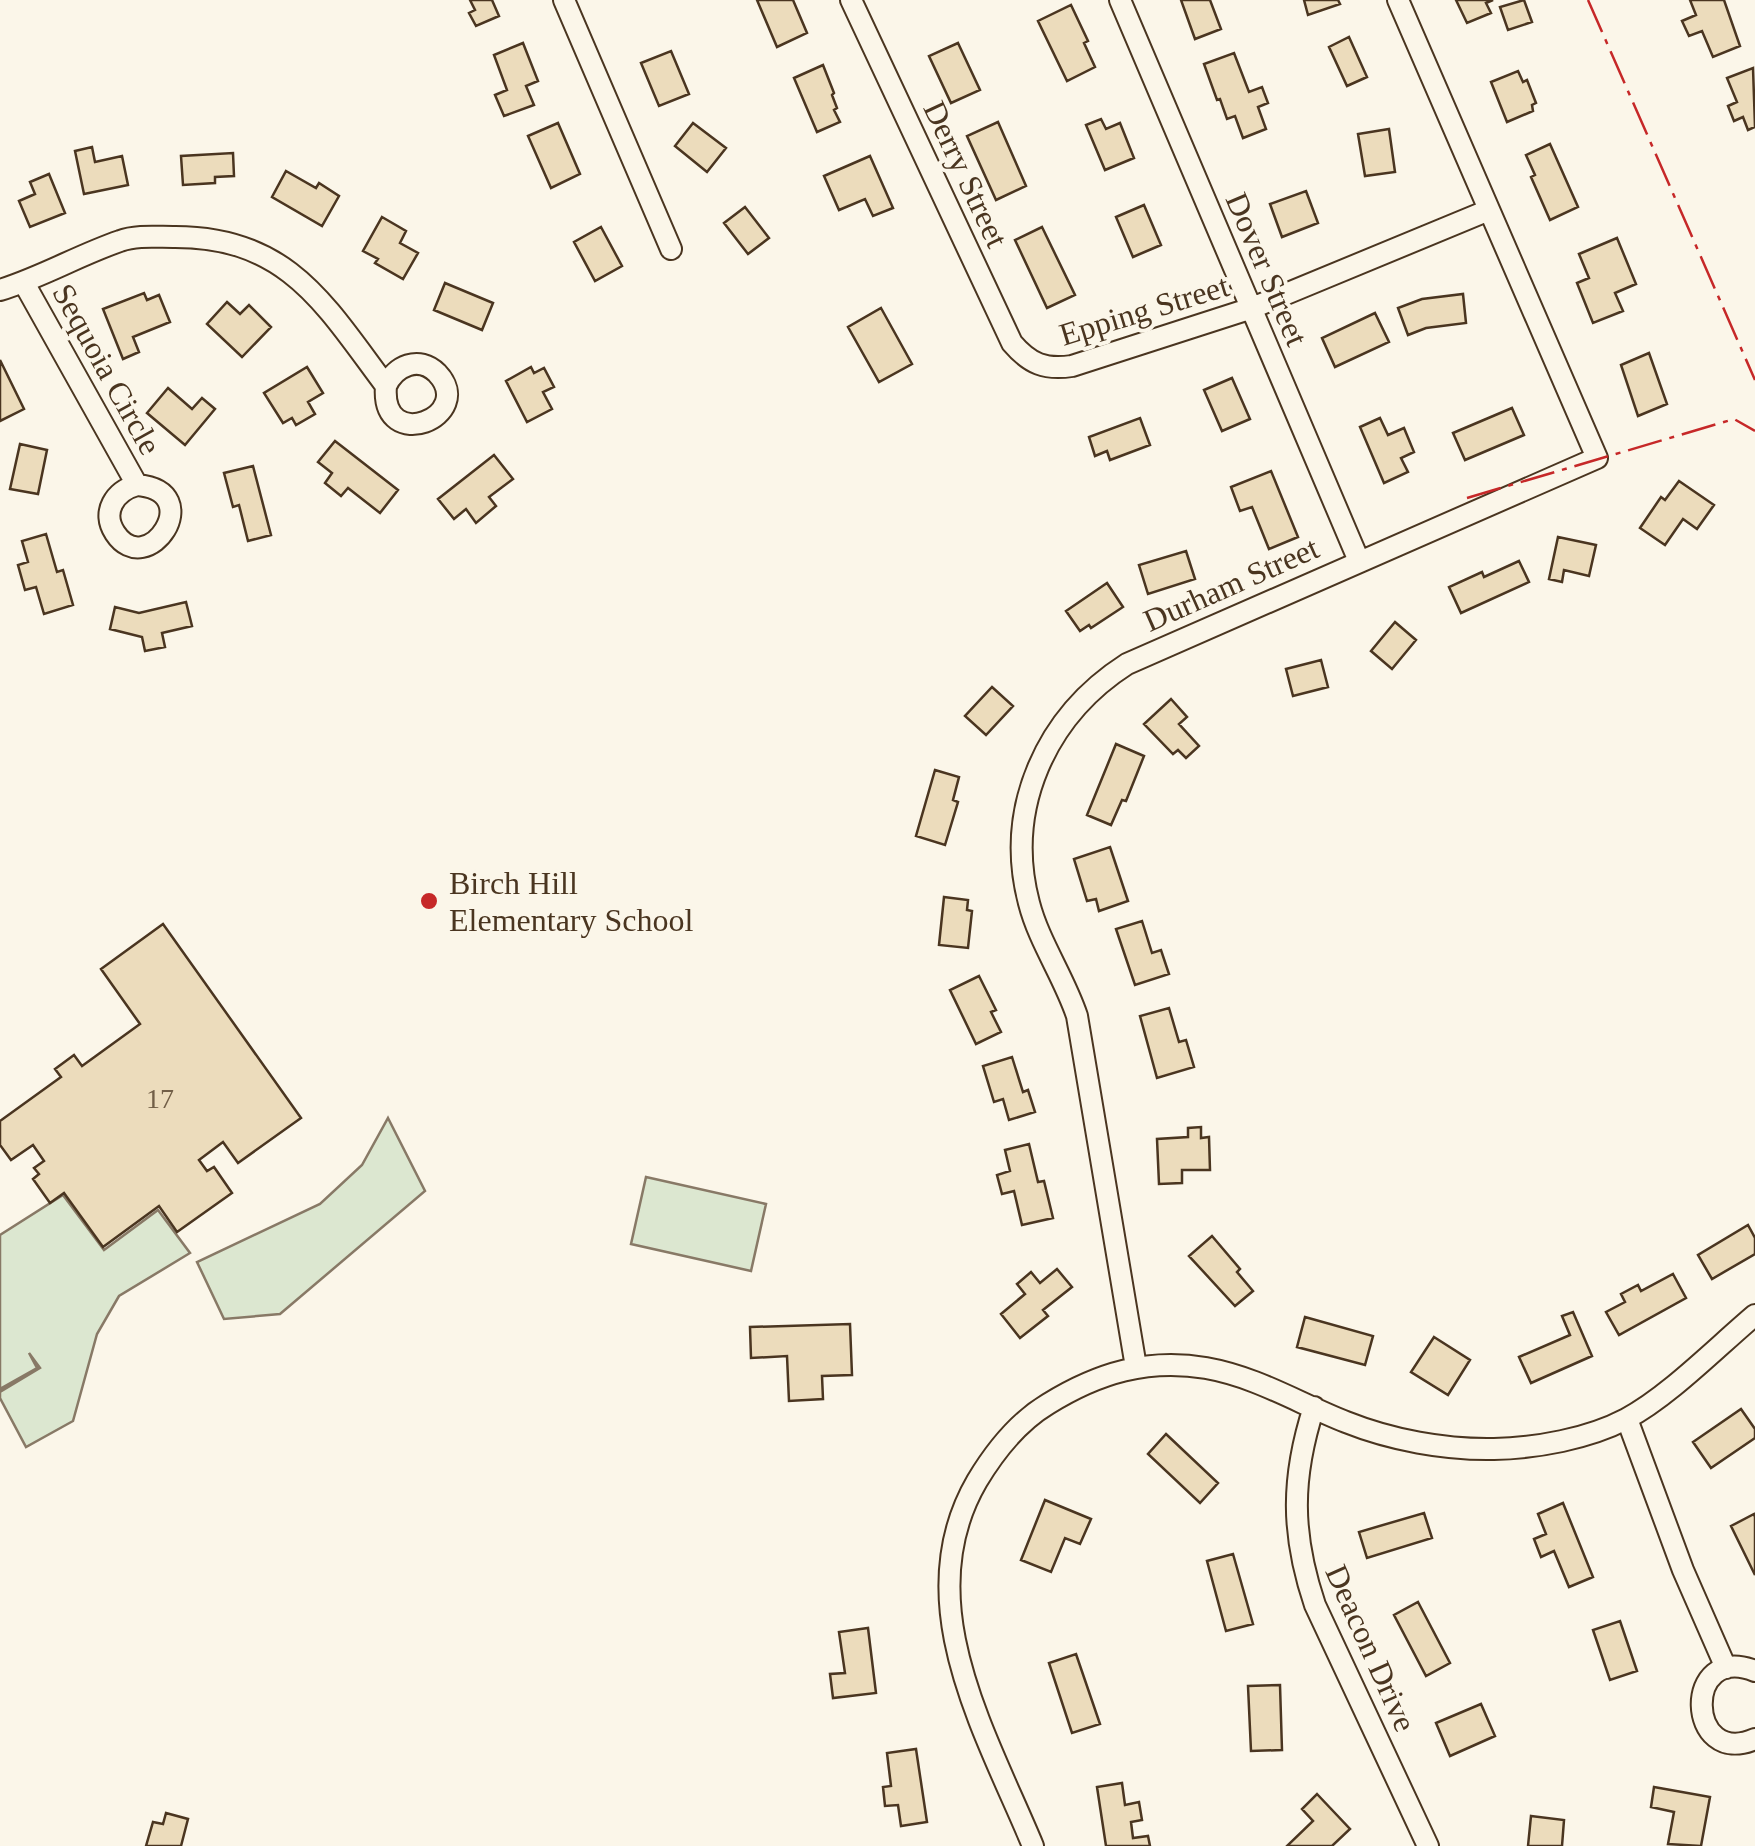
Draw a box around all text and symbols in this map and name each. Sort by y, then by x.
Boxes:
street label: Derry Street [916,95,1016,253]
street label: Dover Street [1219,187,1315,351]
street label: Epping Street [1055,267,1233,353]
street label: Sequoia Circle [45,277,169,461]
street label: Durham Street [1138,529,1324,639]
place label: Birch Hill Elementary School [449,865,693,938]
marker: Birch Hill Elementary School [418,890,440,912]
house number: 17 [146,1083,174,1114]
street label: Deacon Drive [1318,1559,1424,1737]

